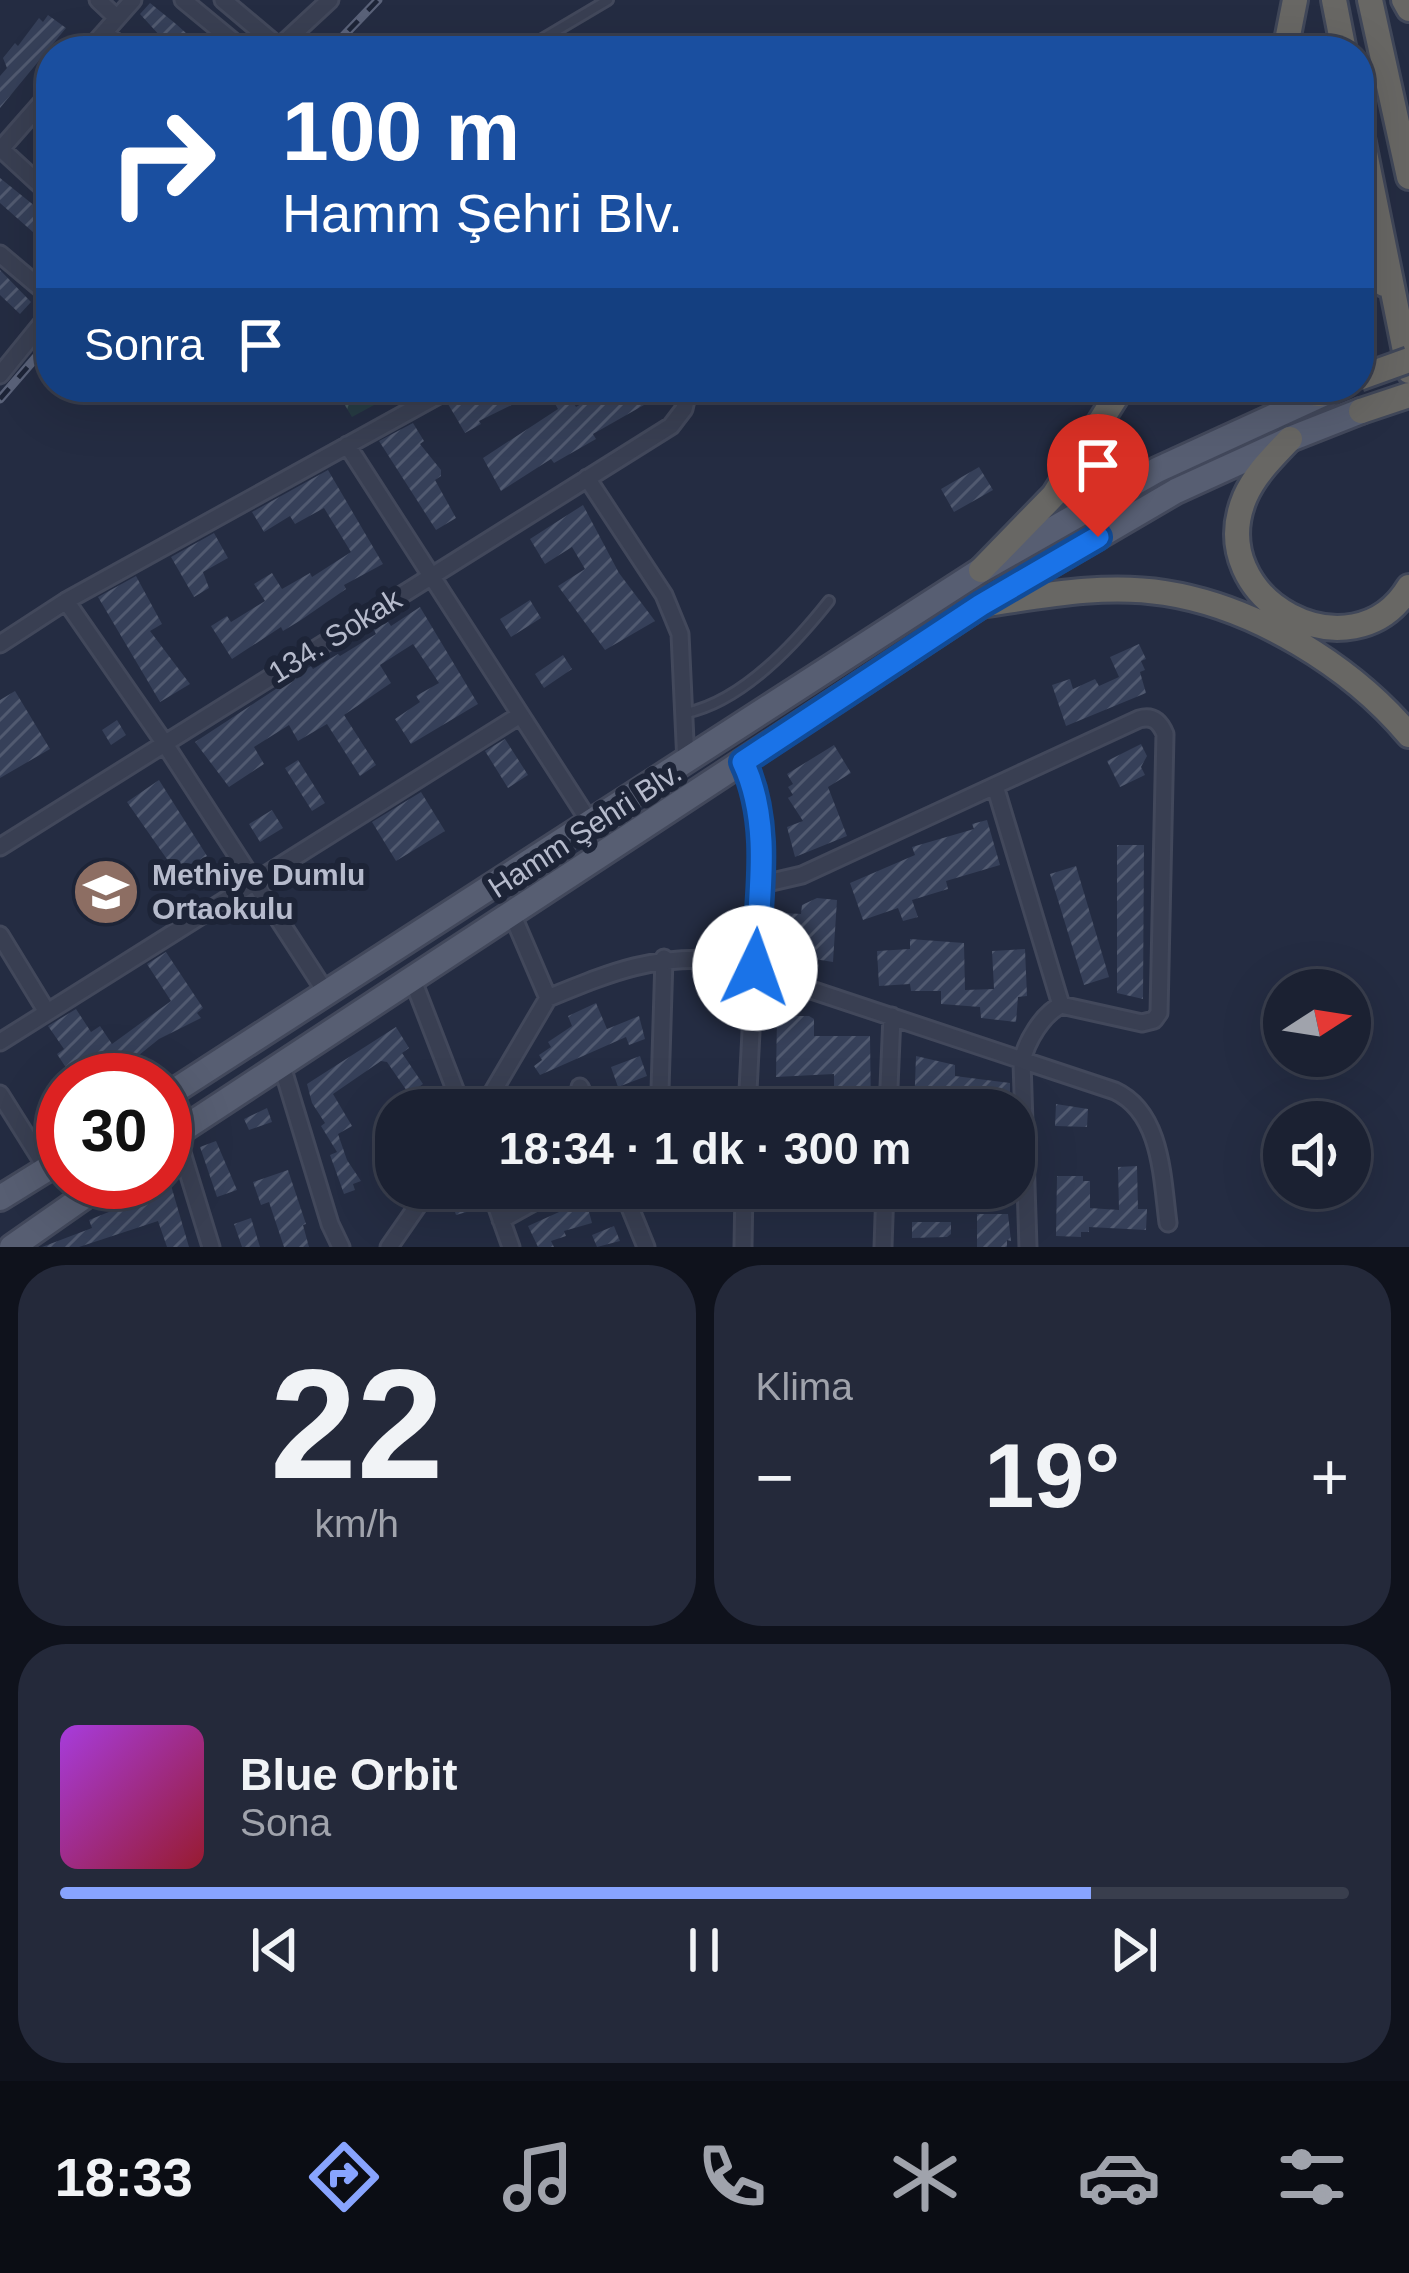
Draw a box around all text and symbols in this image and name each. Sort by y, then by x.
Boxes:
icon: right [84,84,240,240]
text: 100 m [282,84,520,178]
text: Hamm Şehri Blv. [282,183,683,243]
icon: arrive [228,312,294,378]
text: Sonra [84,319,204,370]
pin [1047,414,1149,537]
icon: arrive [1065,432,1131,498]
street label: 134. Sokak [262,581,408,689]
street label: Hamm Şehri Blv. [482,755,687,904]
school or university icon: Methiye Dumlu Ortaokulu [71,857,141,927]
place label: Methiye Dumlu Ortaokulu [152,858,365,925]
position arrow [692,905,818,1031]
north arrow [1263,969,1371,1077]
map controls [1263,969,1371,1209]
speed limit sign: 30 [36,1053,192,1209]
button: sound [1263,1101,1371,1209]
text: 18:34 · 1 dk · 300 m [499,1123,911,1174]
text: 22 [270,1337,444,1511]
text: Klima [756,1365,853,1408]
text: 19° [984,1426,1120,1526]
text: − [756,1440,794,1514]
text: + [1310,1440,1349,1514]
text: km/h [314,1502,399,1545]
text: Blue Orbit [240,1749,458,1800]
text: Sona [240,1801,331,1844]
icon: previous [242,1917,308,1983]
icon: pause [671,1917,737,1983]
icon: next [1101,1917,1167,1983]
icon: directions [302,2135,386,2219]
icon: music [496,2135,580,2219]
icon: phone [690,2135,774,2219]
icon: climate [883,2135,967,2219]
icon: car [1077,2135,1161,2219]
icon: filters [1270,2135,1354,2219]
text: 18:33 [55,2147,193,2207]

